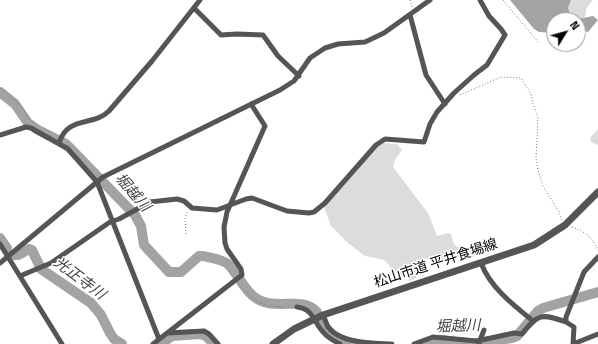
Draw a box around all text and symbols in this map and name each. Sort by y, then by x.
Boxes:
north arrow [546,12,586,52]
text: N [566,18,583,33]
water label: 堀越川 [110,170,154,216]
street label: 松山市道 平井食場線 [372,236,500,292]
water label: 光正寺川 [50,254,108,304]
water label: 堀越川 [435,317,481,337]

